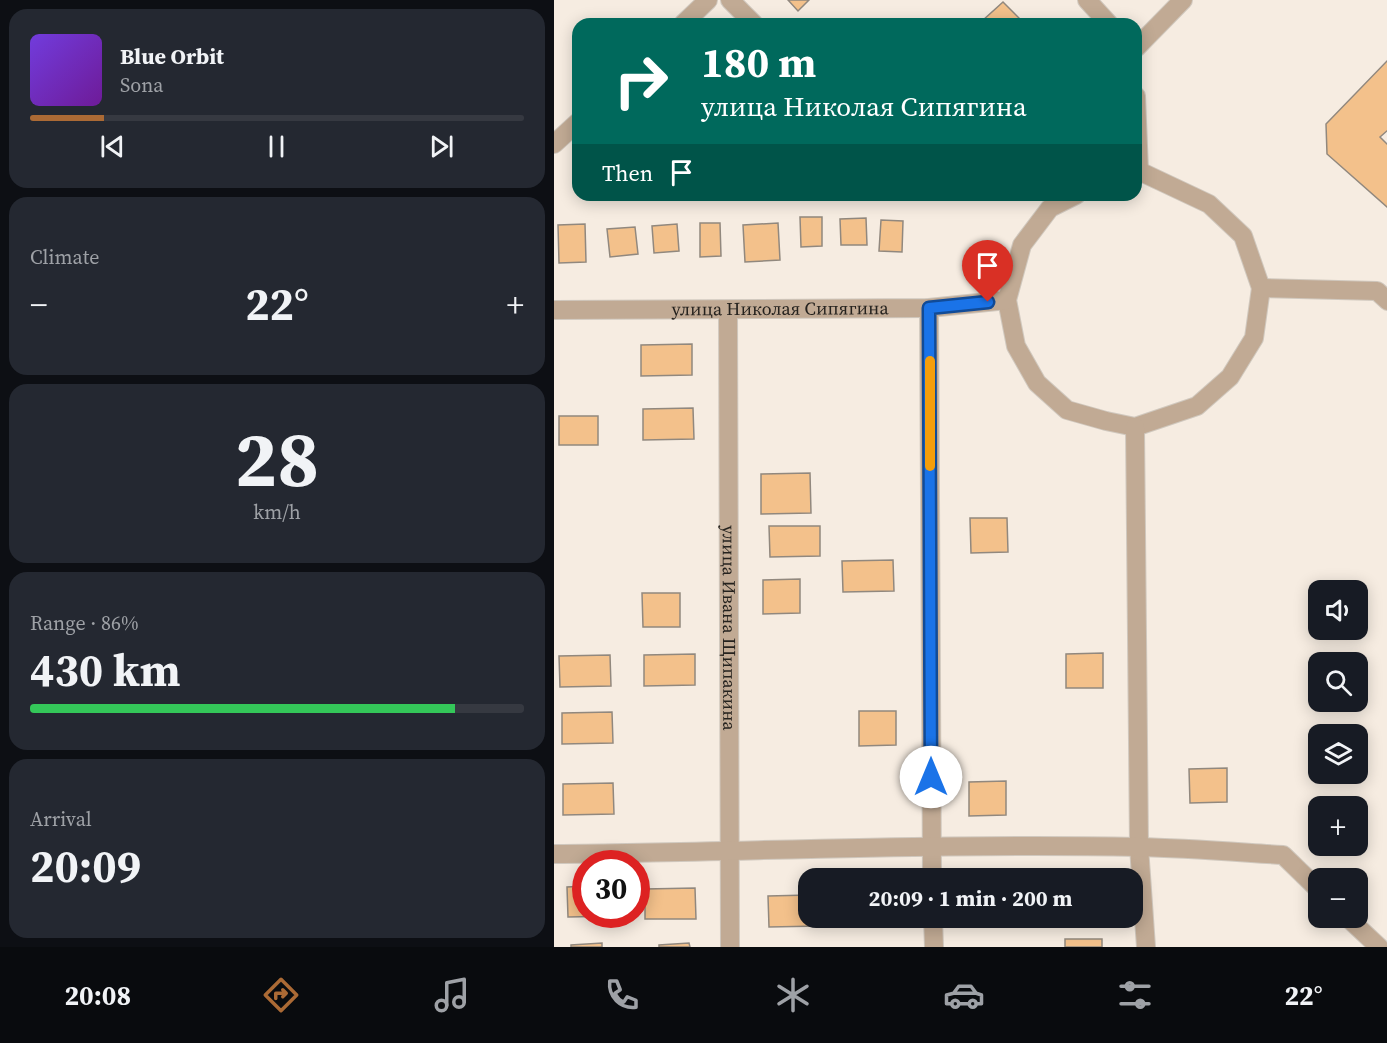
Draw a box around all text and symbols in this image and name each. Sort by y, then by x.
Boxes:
text: 180 m [701,33,816,91]
text: Blue Orbit [120,41,224,71]
icon: right [602,42,680,120]
text: Sona [120,71,164,99]
text: улица Николая Сипягина [701,88,1027,125]
icon: previous [96,130,129,163]
icon: pause [260,130,293,163]
icon: next [425,130,458,163]
icon: arrive [665,156,698,189]
text: Then [602,158,653,188]
pin [962,240,1013,302]
text: Climate [30,243,99,271]
icon: arrive [971,249,1004,282]
text: 22° [245,273,309,335]
text: − [30,282,48,327]
text: + [506,282,524,327]
street label: улица Николая Сипягина [671,295,890,321]
text: 28 [235,405,319,512]
text: km/h [253,498,301,526]
street label: улица Ивана Щипакина [717,525,742,732]
map controls [1308,580,1368,928]
button: sound [1308,580,1368,640]
text: Range · 86% [30,609,139,637]
text: 430 km [30,639,181,701]
button: search [1308,652,1368,712]
button: layers [1308,724,1368,784]
position arrow [899,745,963,809]
button: + [1308,796,1368,856]
text: Arrival [30,805,92,833]
text: 20:09 [30,835,141,897]
speed limit sign: 30 [572,850,650,928]
button: − [1308,868,1368,928]
text: 20:09 · 1 min · 200 m [869,883,1072,913]
icon: directions [260,974,302,1016]
icon: music [431,974,473,1016]
icon: phone [601,974,643,1016]
icon: climate [772,974,814,1016]
icon: car [943,974,985,1016]
icon: filters [1114,974,1156,1016]
text: 20:08 [64,977,131,1014]
text: 22° [1284,977,1323,1014]

